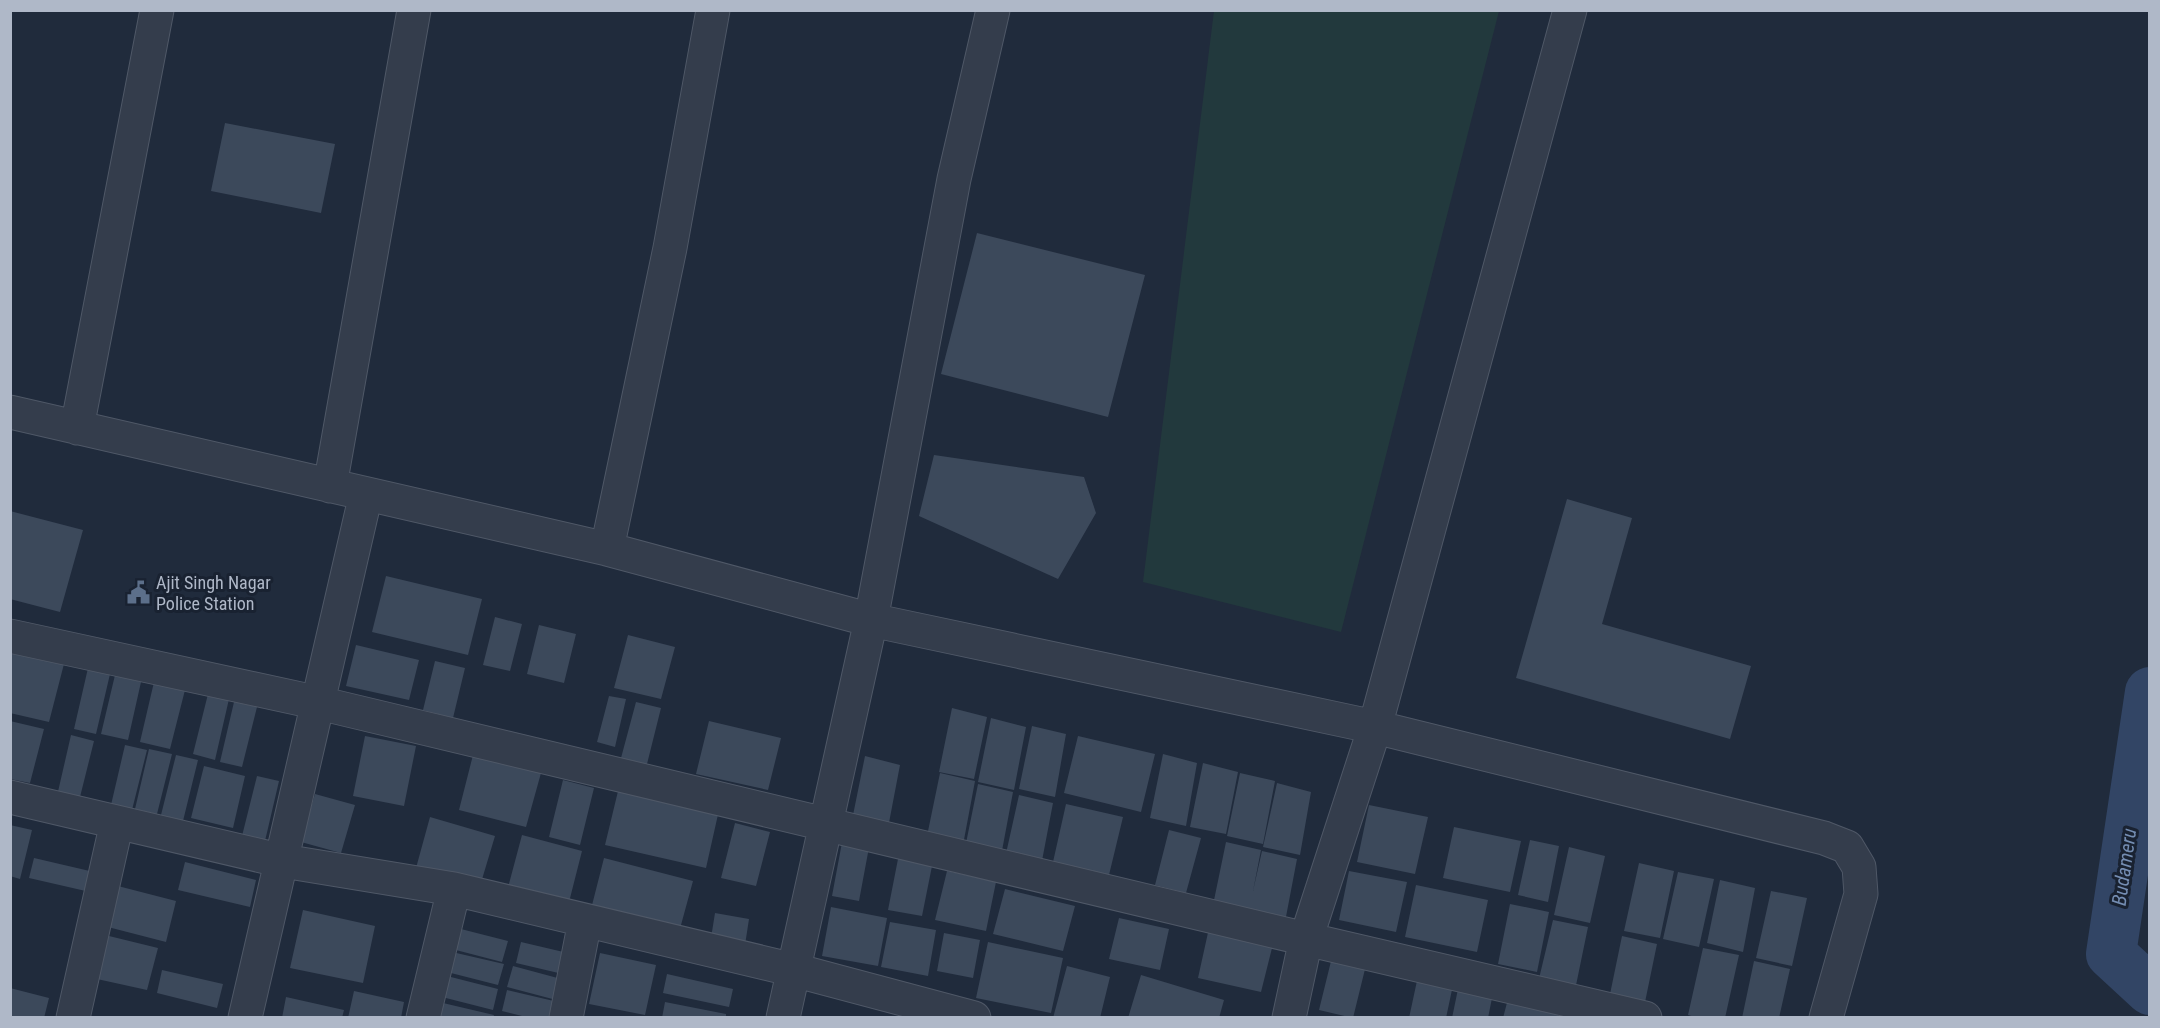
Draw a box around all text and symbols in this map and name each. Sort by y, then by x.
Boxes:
place label: Ajit Singh Nagar Police Station [156,572,271,614]
public building icon: Ajit Singh Nagar Police Station [125,580,151,606]
water label: Budameru [2107,827,2141,907]

